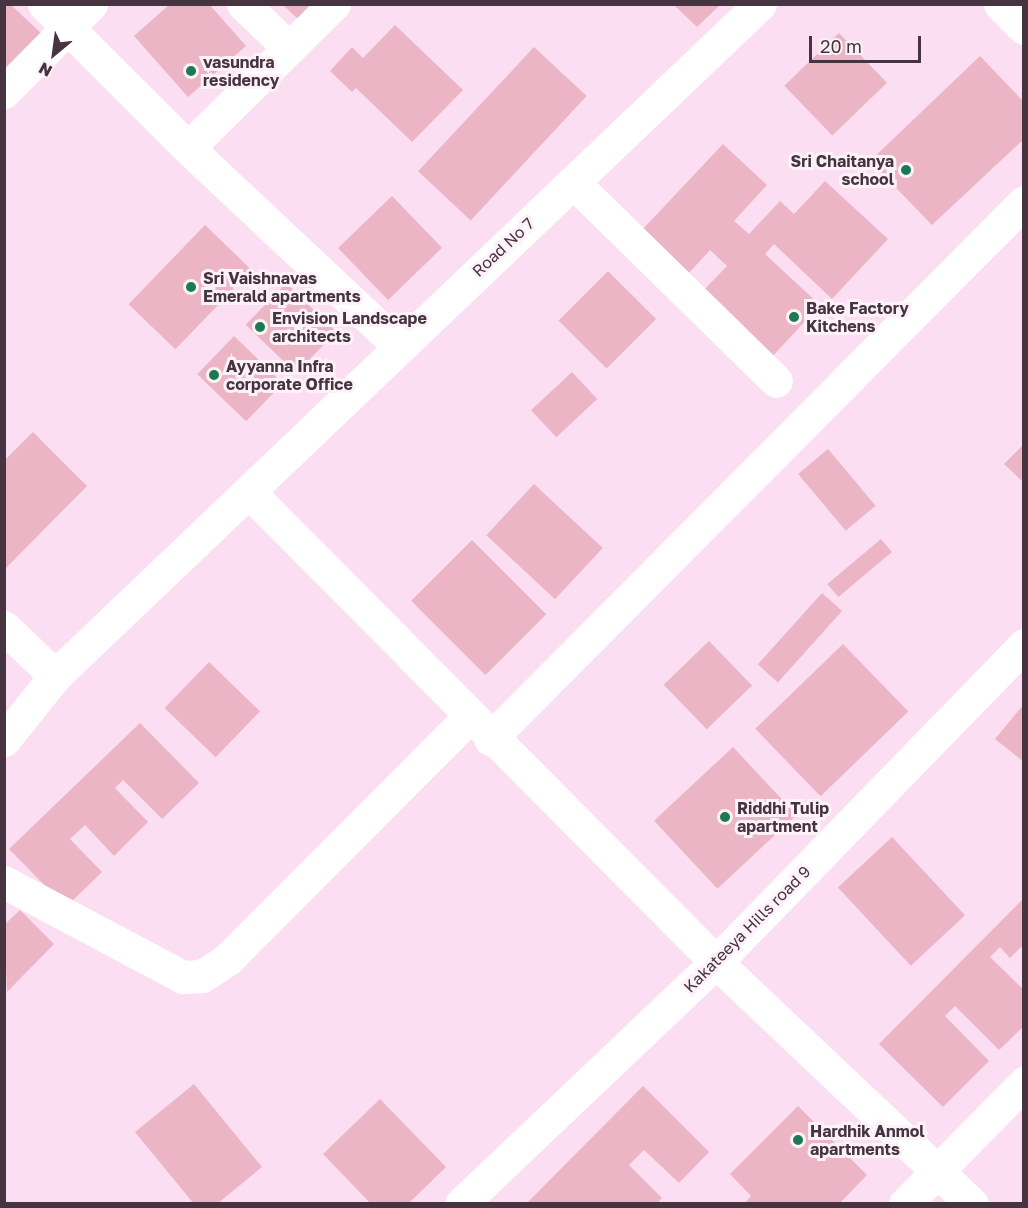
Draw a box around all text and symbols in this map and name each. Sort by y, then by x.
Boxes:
north arrow [24,24,84,84]
scale bar [812,24,924,62]
text: 20 m [820,35,862,57]
place label: vasundra residency [203,52,279,90]
text: N [35,58,55,81]
marker: vasundra residency [184,64,198,78]
place label: Sri Chaitanya school [791,151,894,189]
marker: Sri Chaitanya school [899,163,913,177]
street label: Road No 7 [468,214,538,280]
place label: Sri Vaishnavas Emerald apartments [203,268,361,306]
marker: Sri Vaishnavas Emerald apartments [184,280,198,294]
place label: Bake Factory Kitchens [806,298,909,336]
place label: Envision Landscape architects [272,308,427,346]
marker: Bake Factory Kitchens [787,310,801,324]
marker: Envision Landscape architects [253,320,267,334]
place label: Ayyanna Infra corporate Office [226,356,353,394]
marker: Ayyanna Infra corporate Office [207,368,221,382]
place label: Riddhi Tulip apartment [737,798,829,836]
marker: Riddhi Tulip apartment [718,810,732,824]
street label: Kakateeya Hills road 9 [680,862,814,996]
place label: Hardhik Anmol apartments [810,1121,925,1159]
marker: Hardhik Anmol apartments [791,1133,805,1147]

